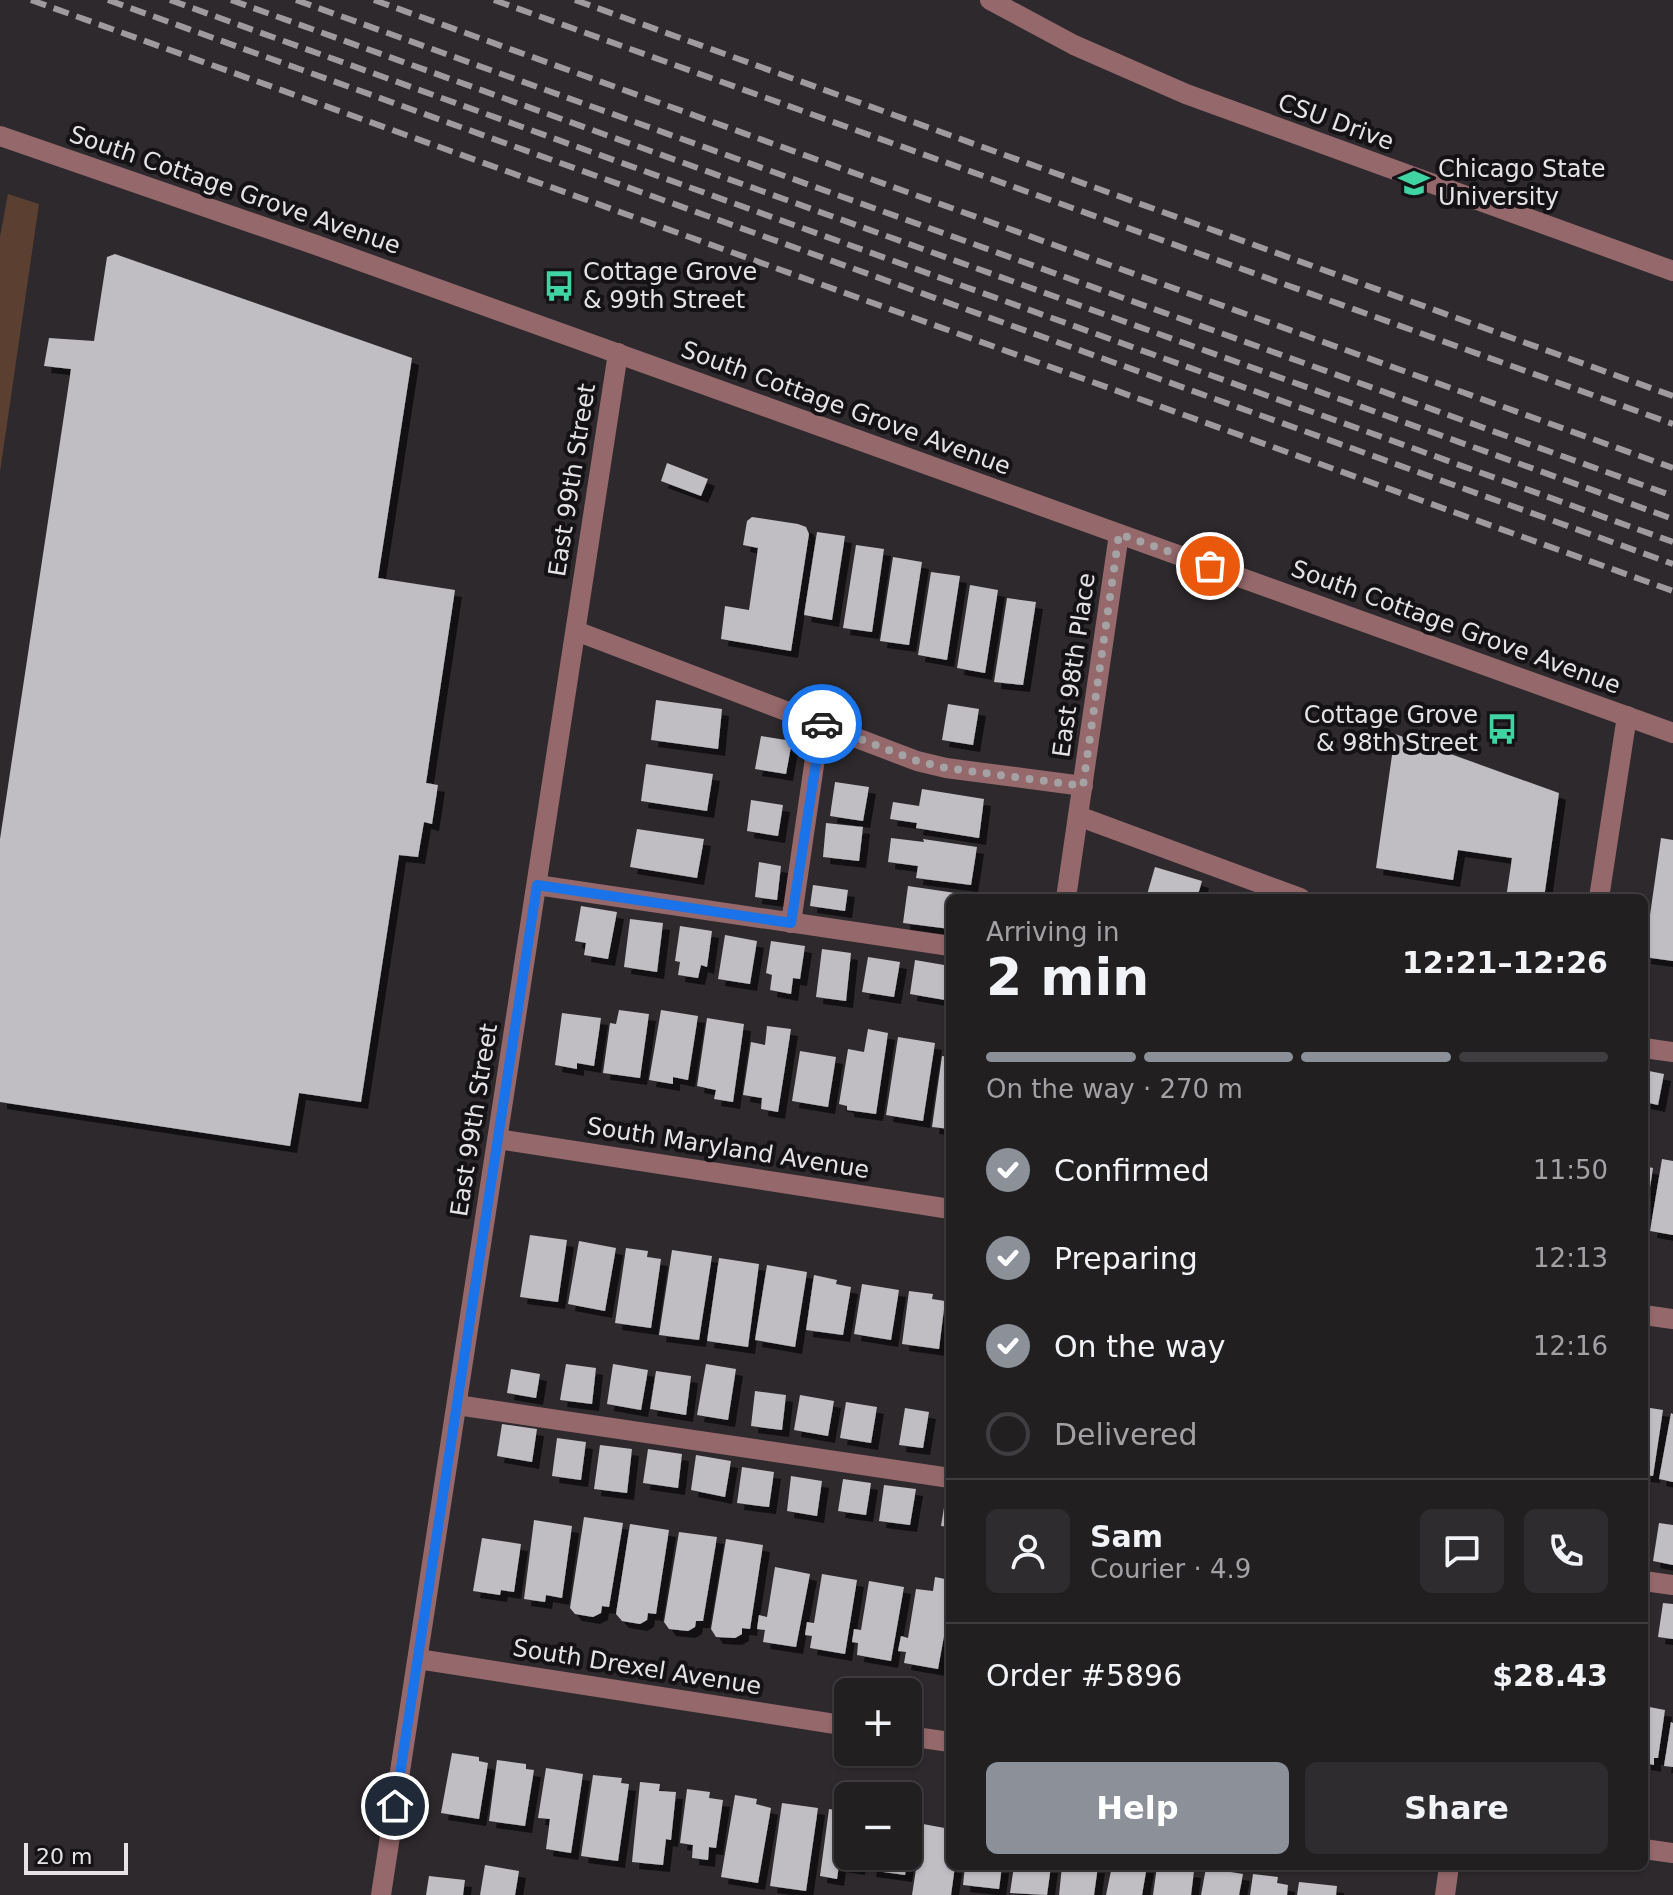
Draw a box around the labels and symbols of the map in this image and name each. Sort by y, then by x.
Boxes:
street label: CSU Drive [1274,88,1398,156]
street label: South Cottage Grove Avenue [66,120,404,260]
place label: Chicago State University [1438,155,1606,211]
school or university icon: Chicago State University [1397,166,1431,200]
place label: Cottage Grove & 99th Street [583,258,757,314]
bus stop icon: Cottage Grove & 99th Street [542,269,576,303]
street label: South Cottage Grove Avenue [678,335,1014,481]
street label: East 99th Street [543,381,601,579]
pin [1176,532,1244,600]
street label: South Cottage Grove Avenue [1288,554,1624,700]
street label: East 98th Place [1047,571,1101,759]
courier [782,684,862,764]
place label: Cottage Grove & 98th Street [1304,701,1478,757]
bus stop icon: Cottage Grove & 98th Street [1485,712,1519,746]
street label: East 99th Street [445,1021,503,1219]
street label: South Maryland Avenue [585,1112,871,1184]
street label: South Drexel Avenue [511,1634,763,1700]
pin [361,1772,429,1840]
scale bar [24,1839,128,1875]

